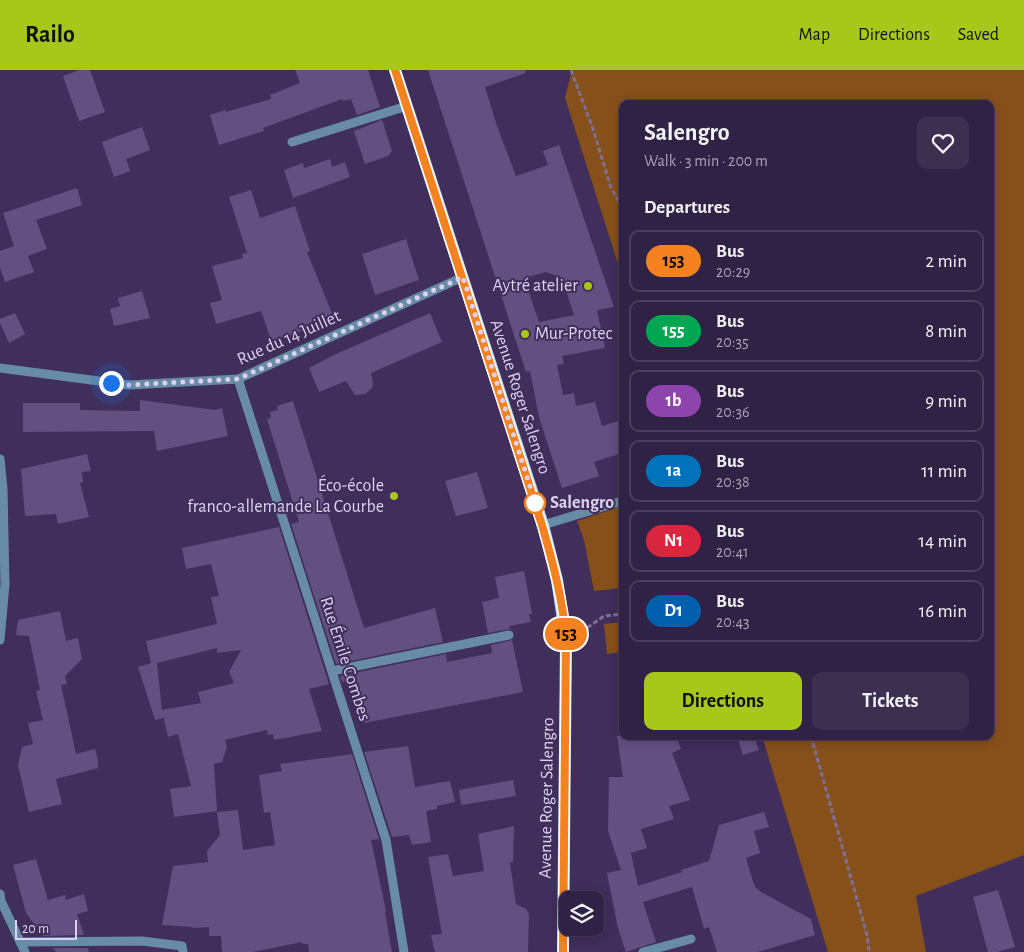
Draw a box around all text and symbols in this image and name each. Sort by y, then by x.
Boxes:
text: Railo [25,23,75,47]
text: Map [799,26,830,44]
text: Directions [858,26,930,44]
text: Saved [958,26,999,44]
button: heart [917,117,969,169]
text: Salengro [644,121,730,145]
text: Walk · 3 min · 200 m [644,153,768,169]
text: Departures [644,198,730,217]
text: Bus [716,242,744,261]
text: 153 [662,252,685,270]
text: 2 min [926,252,967,271]
text: 20:29 [716,264,750,280]
place label: Aytré atelier [492,277,578,295]
marker: Aytré atelier [582,280,594,292]
street label: Rue du 14 Juillet [235,307,344,369]
text: Bus [716,312,744,331]
street label: Avenue Roger Salengro [487,317,554,477]
text: 155 [662,322,685,340]
text: 8 min [925,322,967,341]
place label: Mur-Protec [535,325,613,343]
marker: Mur-Protec [519,328,531,340]
text: 20:35 [716,334,749,350]
your location [99,371,124,396]
text: Bus [716,382,744,401]
text: 1b [666,392,681,410]
text: 9 min [925,392,967,411]
text: 20:36 [716,404,750,420]
text: Bus [716,452,744,471]
text: 1a [666,462,681,480]
text: 11 min [921,462,967,481]
place label: Éco-école franco-allemande La Courbe [187,474,384,516]
text: 20:38 [716,474,750,490]
marker: Éco-école franco-allemande La Courbe [388,490,400,502]
marker: Salengro [524,492,546,514]
place label: Salengro [550,494,614,512]
text: Bus [716,522,744,541]
text: N1 [664,532,683,550]
text: 14 min [919,532,967,551]
text: 20:41 [716,544,749,560]
text: Bus [716,592,744,611]
street label: Rue Émile Combes [316,594,376,723]
text: D1 [664,602,683,620]
text: 16 min [919,602,967,621]
text: 20:43 [716,614,750,630]
line badge: 153 [537,618,595,650]
text: 153 [555,625,577,643]
button: Directions [644,672,802,730]
button: Tickets [812,672,969,730]
street label: Avenue Roger Salengro [537,717,557,879]
map controls [559,891,604,936]
button: layers [559,891,604,936]
scale bar [15,917,78,940]
text: 20 m [22,922,49,936]

